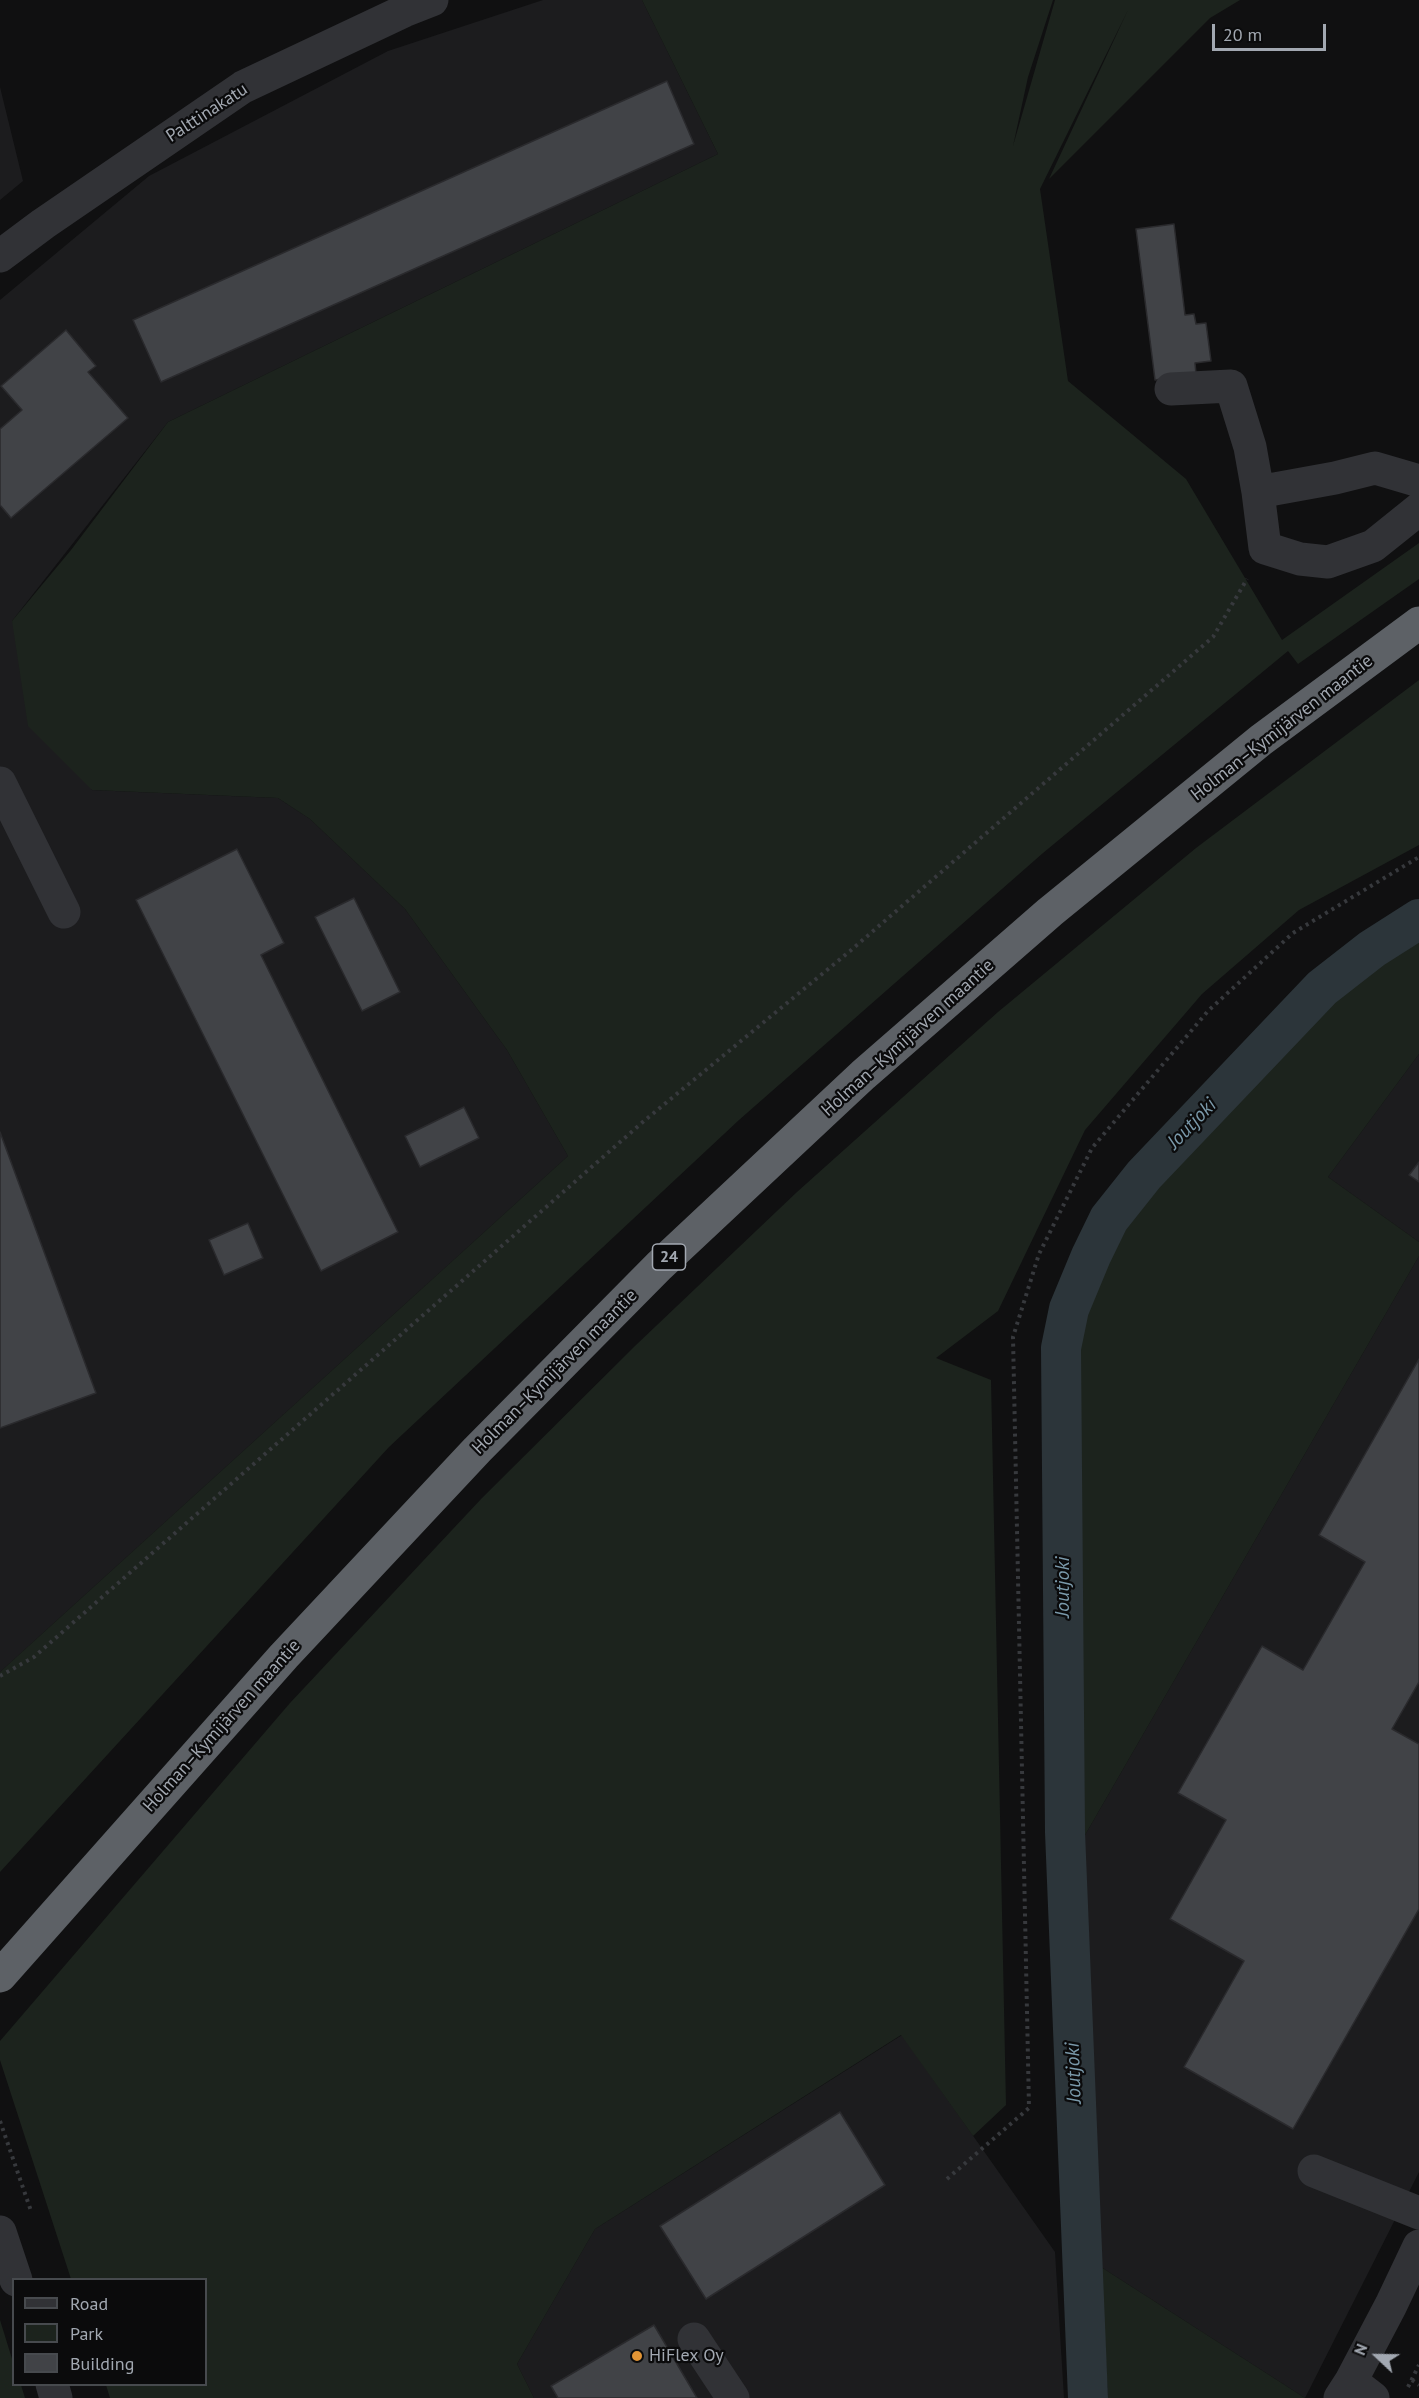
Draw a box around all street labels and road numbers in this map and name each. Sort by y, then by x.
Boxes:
street label: Palttinakatu [162,79,252,147]
street label: Holman–Kymijärven maantie [1187,650,1377,806]
street label: Holman–Kymijärven maantie [817,955,999,1121]
road number: 24 [652,1244,686,1270]
street label: Holman–Kymijärven maantie [468,1285,642,1459]
street label: Holman–Kymijärven maantie [139,1635,305,1817]

